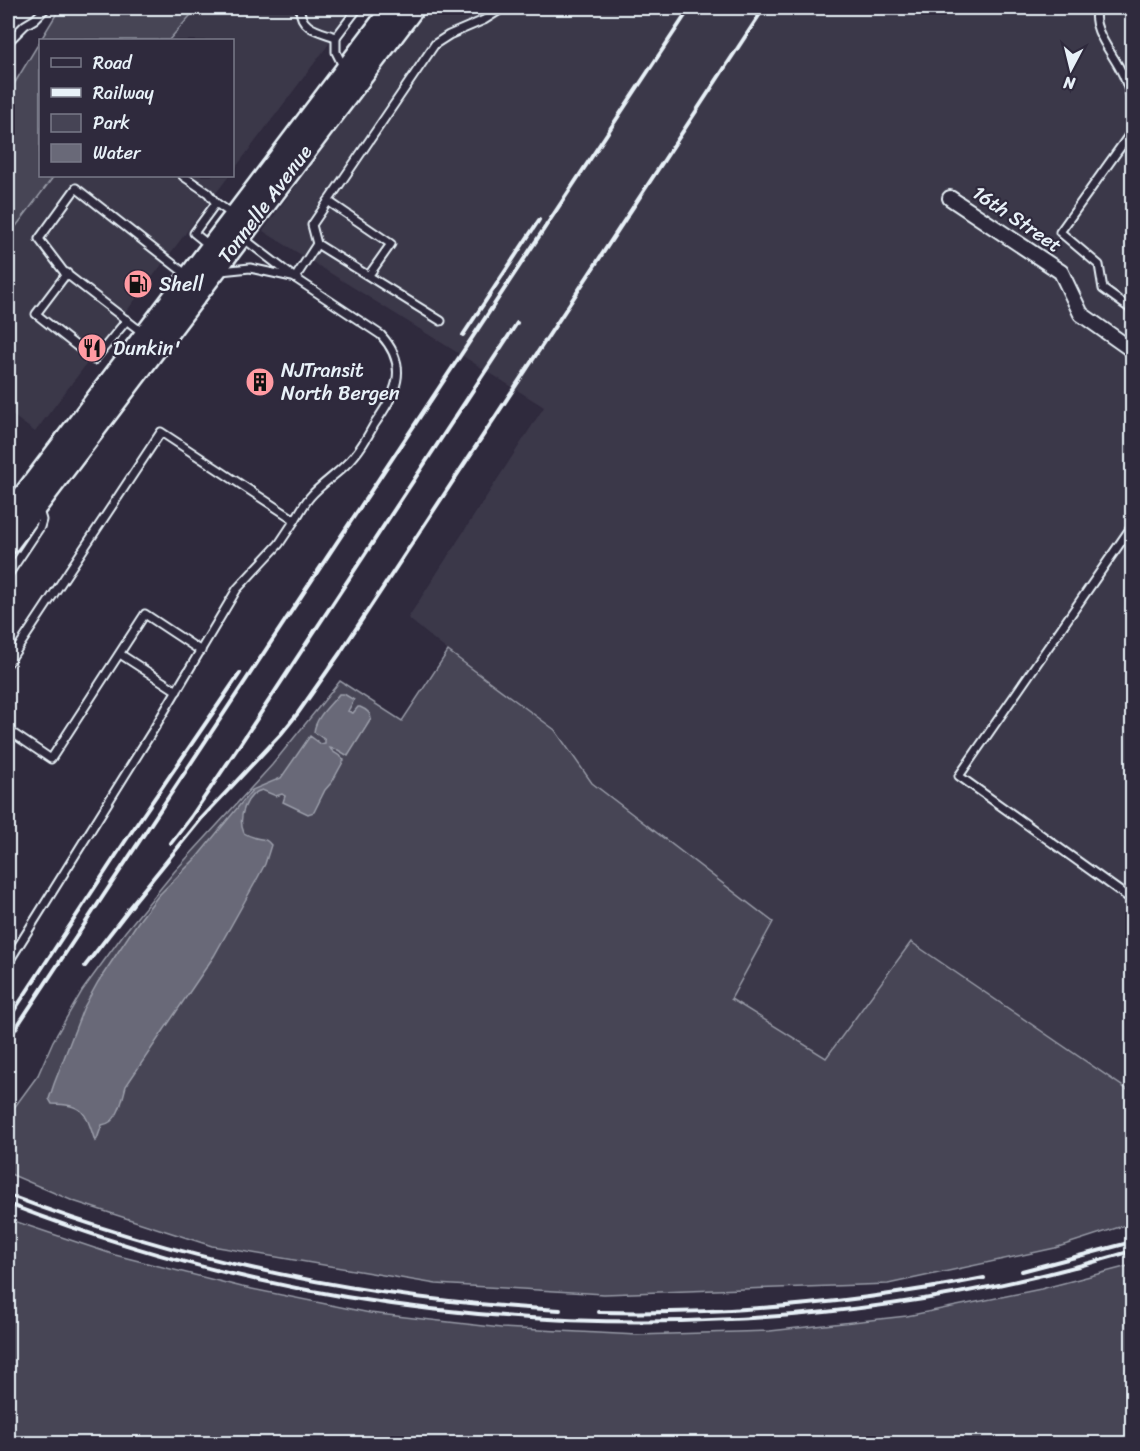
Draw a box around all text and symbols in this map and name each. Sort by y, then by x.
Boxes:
legend [39,39,234,177]
north arrow [1041,39,1101,99]
text: Road [93,47,133,79]
text: N [1061,68,1077,99]
text: Railway [93,77,155,109]
text: Park [93,107,130,139]
text: Water [93,137,142,169]
street label: Tonnelle Avenue [208,137,322,271]
street label: 16th Street [965,176,1069,262]
place label: Shell [159,267,204,302]
fuel station icon: Shell [122,268,154,300]
place label: Dunkin' [113,331,181,366]
restaurant icon: Dunkin' [76,332,108,364]
place label: NJTransit North Bergen [281,353,400,411]
building icon: NJTransit North Bergen [244,366,276,398]

